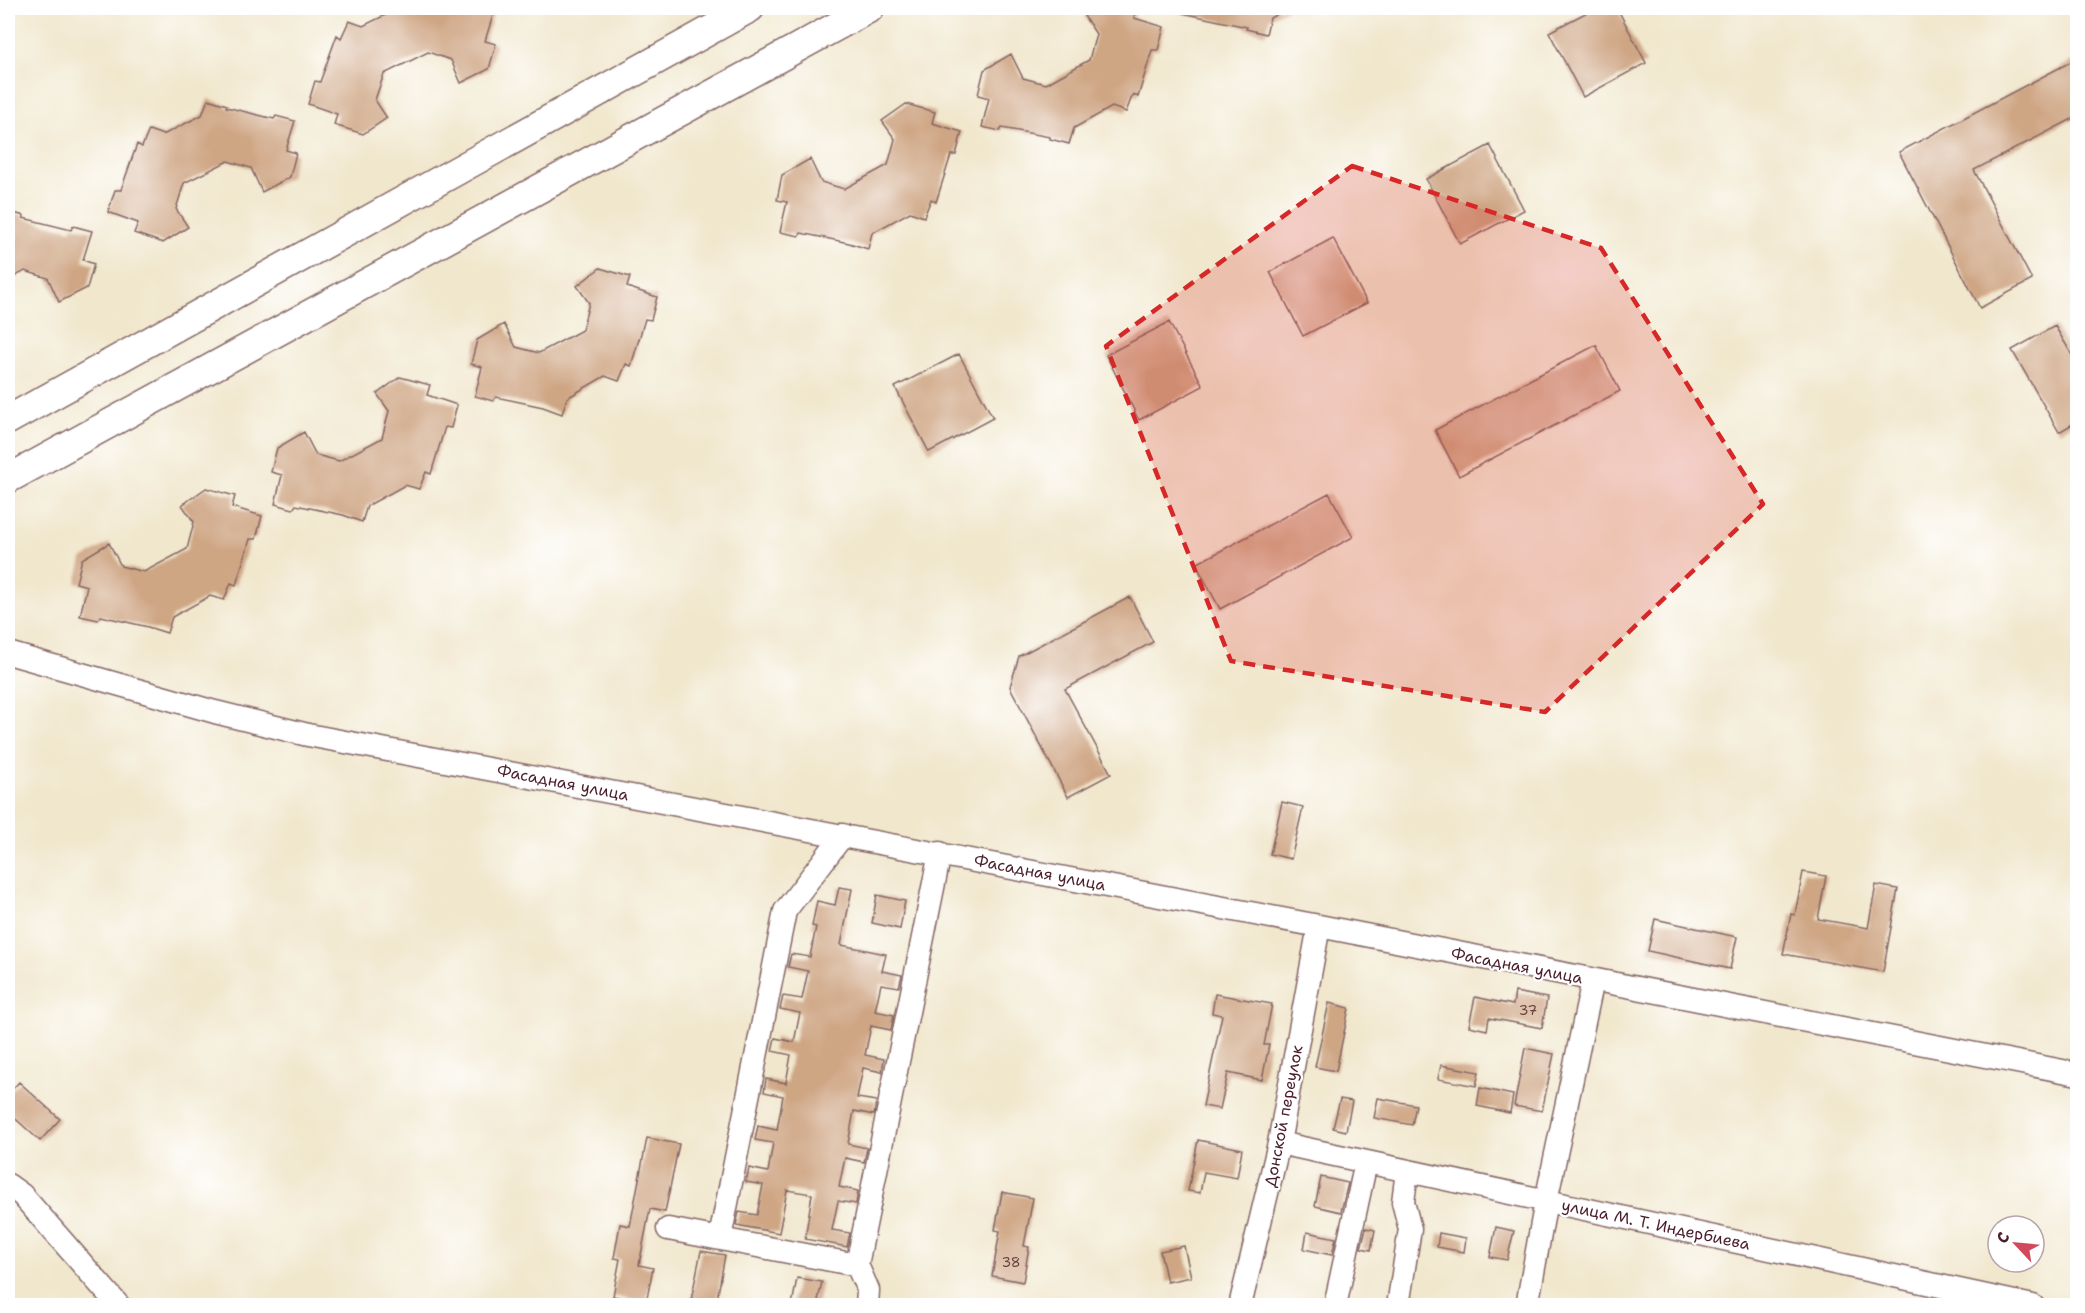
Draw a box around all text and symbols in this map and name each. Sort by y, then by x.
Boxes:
street label: Фасадная улица [495,759,631,806]
street label: Фасадная улица [972,849,1108,896]
street label: Фасадная улица [1449,942,1585,989]
house number: 37 [1519,1001,1537,1019]
street label: Донской переулок [1259,1043,1308,1189]
street label: улица М. Т. Индербиева [1560,1194,1752,1255]
north arrow [1986,1214,2046,1274]
text: С [1991,1228,2015,1247]
house number: 38 [1001,1253,1021,1271]

